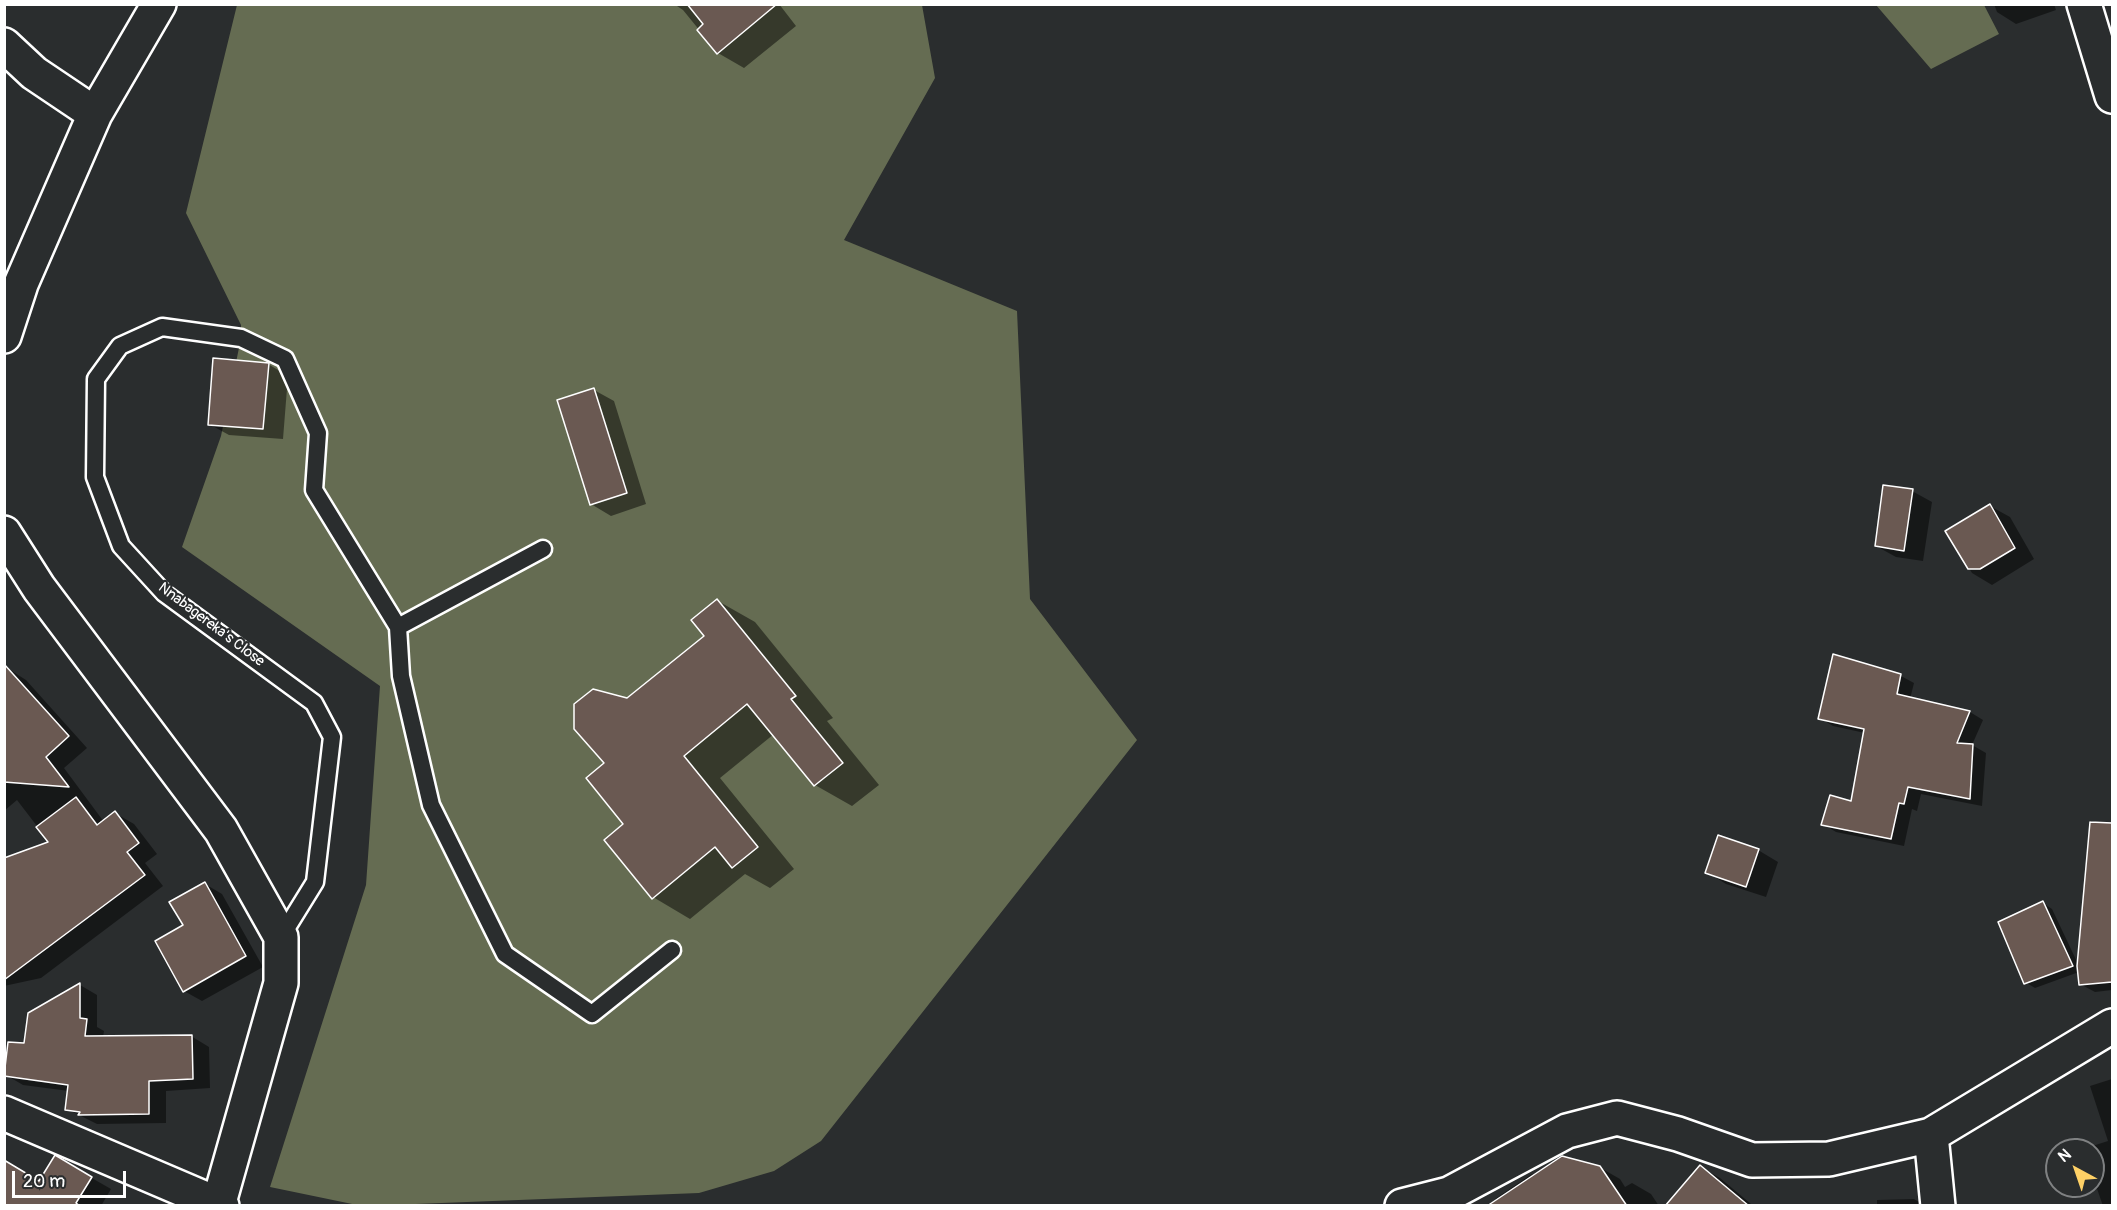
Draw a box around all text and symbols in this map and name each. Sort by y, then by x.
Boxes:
street label: Nnabagereka's Close [154,579,268,671]
north arrow [2045,1138,2105,1198]
text: N [2054,1145,2075,1167]
scale bar [15,1159,129,1197]
text: 20 m [23,1170,65,1193]

